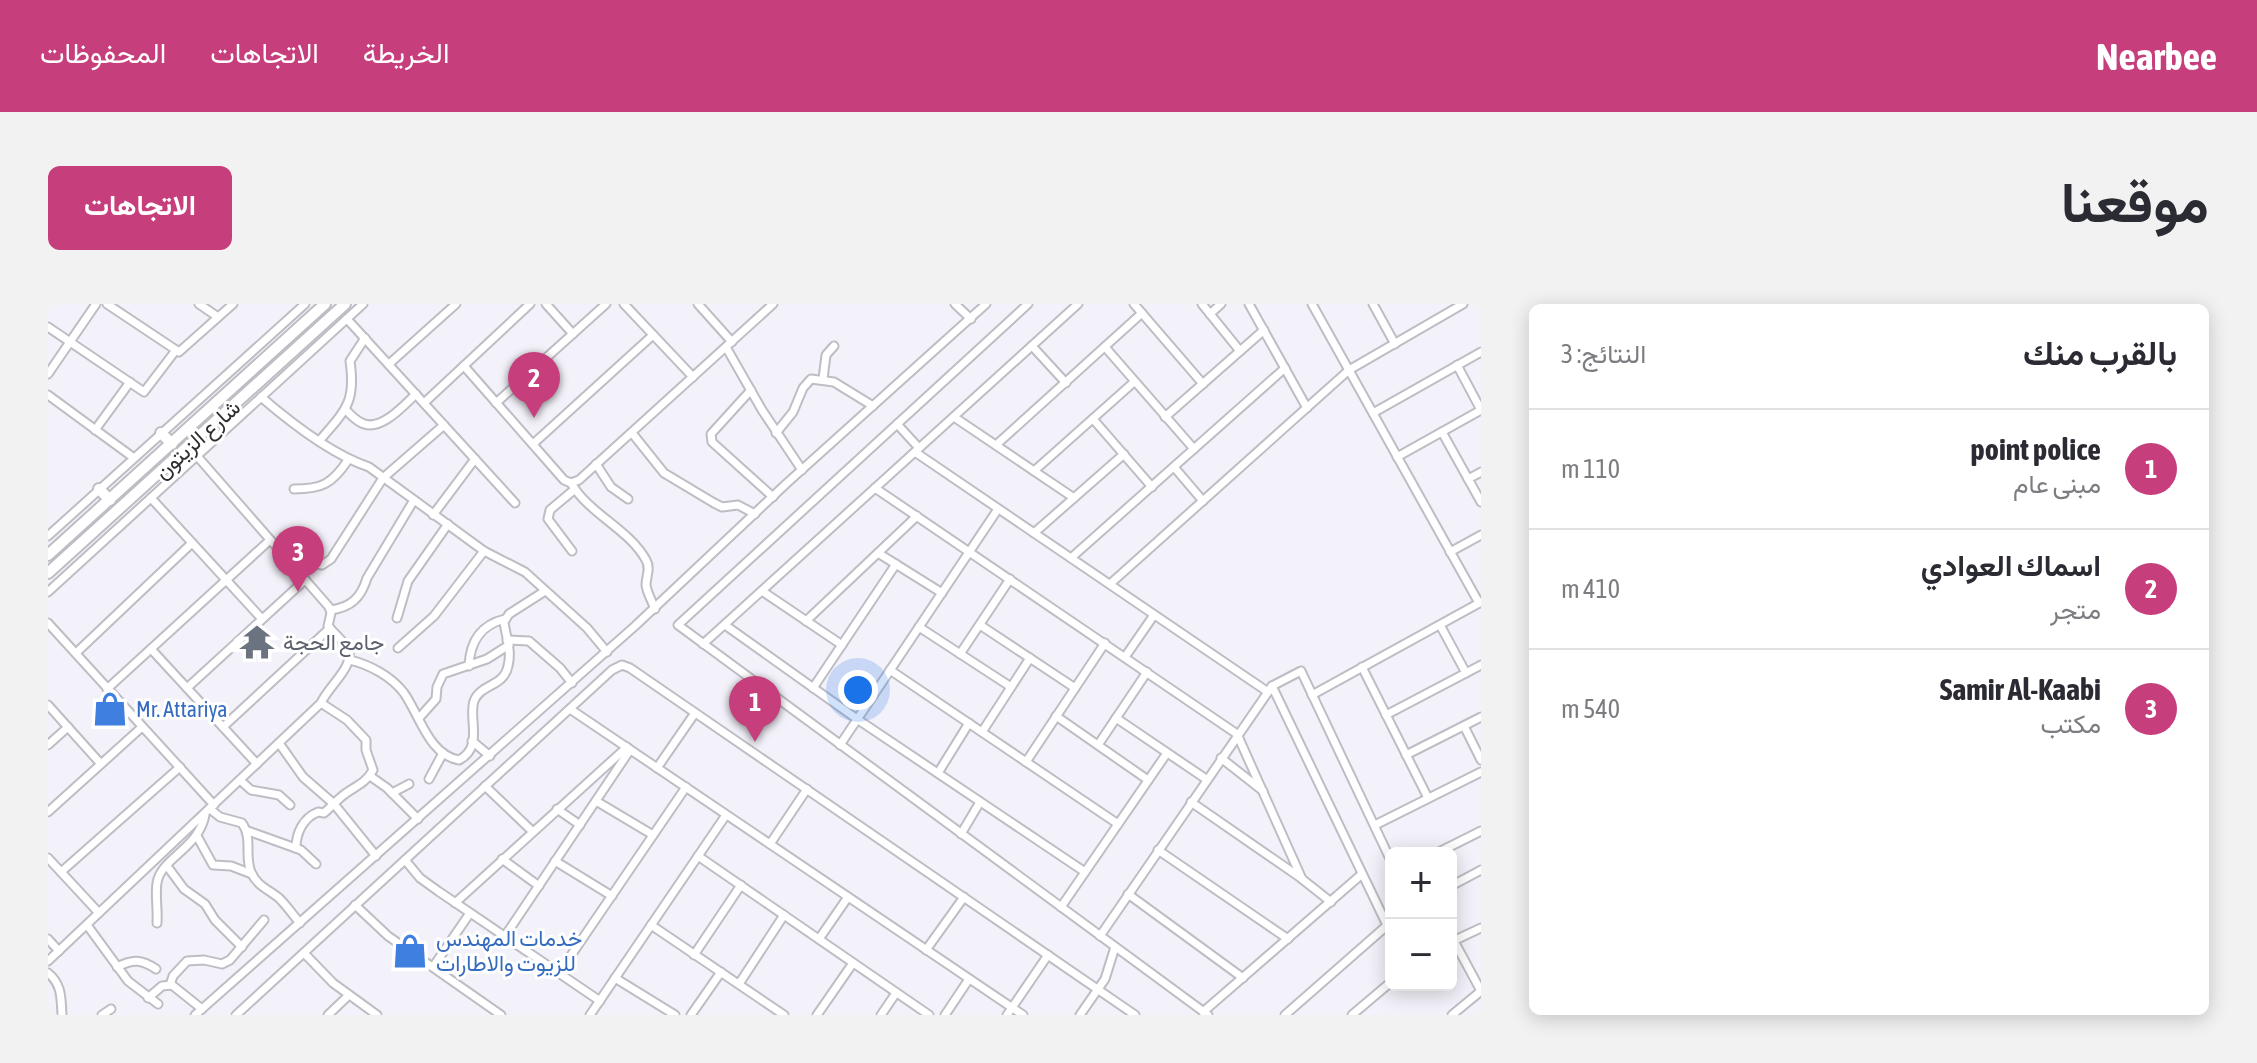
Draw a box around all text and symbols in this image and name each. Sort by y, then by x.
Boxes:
text: Nearbee [2096,35,2217,78]
text: المحفوظات [40,37,166,69]
text: الاتجاهات [210,37,319,69]
text: الخريطة [363,37,449,69]
button: الاتجاهات [48,166,232,250]
text: موقعنا [2061,170,2209,234]
text: بالقرب منك [2023,333,2177,372]
text: النتائج: 3 [1561,339,1646,369]
pin: 2 [508,352,560,418]
street label: شارع الزيتون [149,394,247,486]
text: point police [1971,432,2101,466]
text: 110 m [1561,454,1620,484]
text: 1 [2145,454,2157,484]
text: مبنى عام [2013,469,2101,499]
pin: 3 [272,526,324,592]
text: اسماك العوادي [1921,548,2101,582]
text: 410 m [1561,574,1620,604]
text: 2 [2145,574,2157,604]
text: متجر [2050,595,2101,625]
temple icon: جامع الحجة [238,623,276,661]
place label: جامع الحجة [283,629,384,657]
your location [838,670,878,710]
text: Samir Al-Kaabi [1940,672,2101,706]
pin: 1 [729,676,781,742]
shop icon: Mr. Attariya [91,690,129,728]
text: 540 m [1561,694,1620,724]
text: 3 [2145,694,2157,724]
place label: Mr. Attariya [136,696,228,722]
text: مكتب [2040,709,2101,739]
map controls [1385,847,1457,991]
button: + [1385,847,1457,919]
button: − [1385,919,1457,991]
place label: خدمات المهندس للزيوت والاطارات [436,925,582,977]
shop icon: خدمات المهندس للزيوت والاطارات [391,932,429,970]

